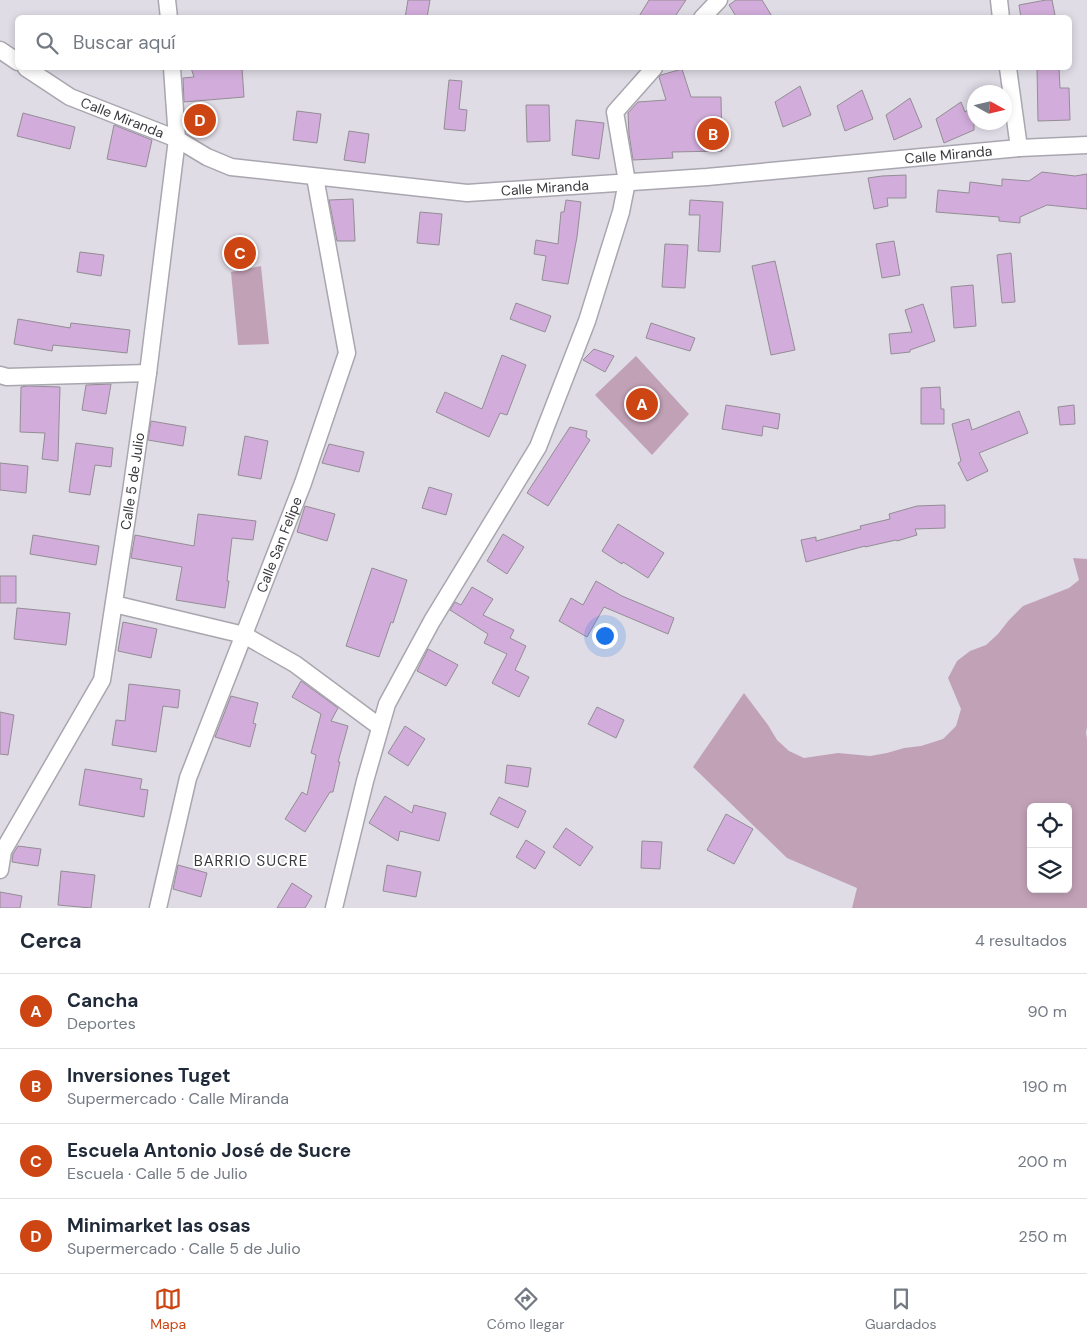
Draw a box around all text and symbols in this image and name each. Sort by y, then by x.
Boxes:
search box [15,15,1072,70]
icon: search [33,29,61,57]
text: Buscar aquí [73,30,176,55]
north arrow [967,85,1012,130]
street label: Calle Miranda [78,93,167,142]
pin: D [184,101,216,139]
pin: B [697,115,729,153]
street label: Calle Miranda [904,142,993,168]
street label: Calle Miranda [500,176,589,200]
pin: C [224,234,256,272]
pin: A [626,385,658,423]
street label: Calle 5 de Julio [116,431,148,531]
street label: Calle San Felipe [252,494,306,595]
your location [592,623,618,649]
map controls [1027,803,1072,893]
button: locate [1027,803,1072,848]
button: layers [1027,848,1072,893]
district label: BARRIO SUCRE [194,851,308,871]
text: Cerca [20,927,82,955]
text: 4 resultados [975,930,1067,951]
text: Cancha [67,988,138,1013]
text: A [30,1001,42,1022]
text: 90 m [1027,1001,1067,1022]
text: Deportes [67,1013,136,1034]
text: Inversiones Tuget [67,1063,231,1088]
text: B [31,1076,41,1097]
text: 190 m [1023,1076,1067,1097]
text: Supermercado · Calle Miranda [67,1088,289,1109]
text: Escuela Antonio José de Sucre [67,1138,351,1163]
text: C [30,1151,42,1172]
text: 200 m [1018,1151,1067,1172]
text: Escuela · Calle 5 de Julio [67,1163,248,1184]
text: Minimarket las osas [67,1213,251,1238]
text: D [30,1226,42,1247]
text: 250 m [1019,1226,1067,1247]
text: Supermercado · Calle 5 de Julio [67,1238,301,1259]
tab: Mapa [150,1285,186,1333]
tab: Cómo llegar [487,1285,564,1333]
tab: Guardados [865,1285,937,1333]

